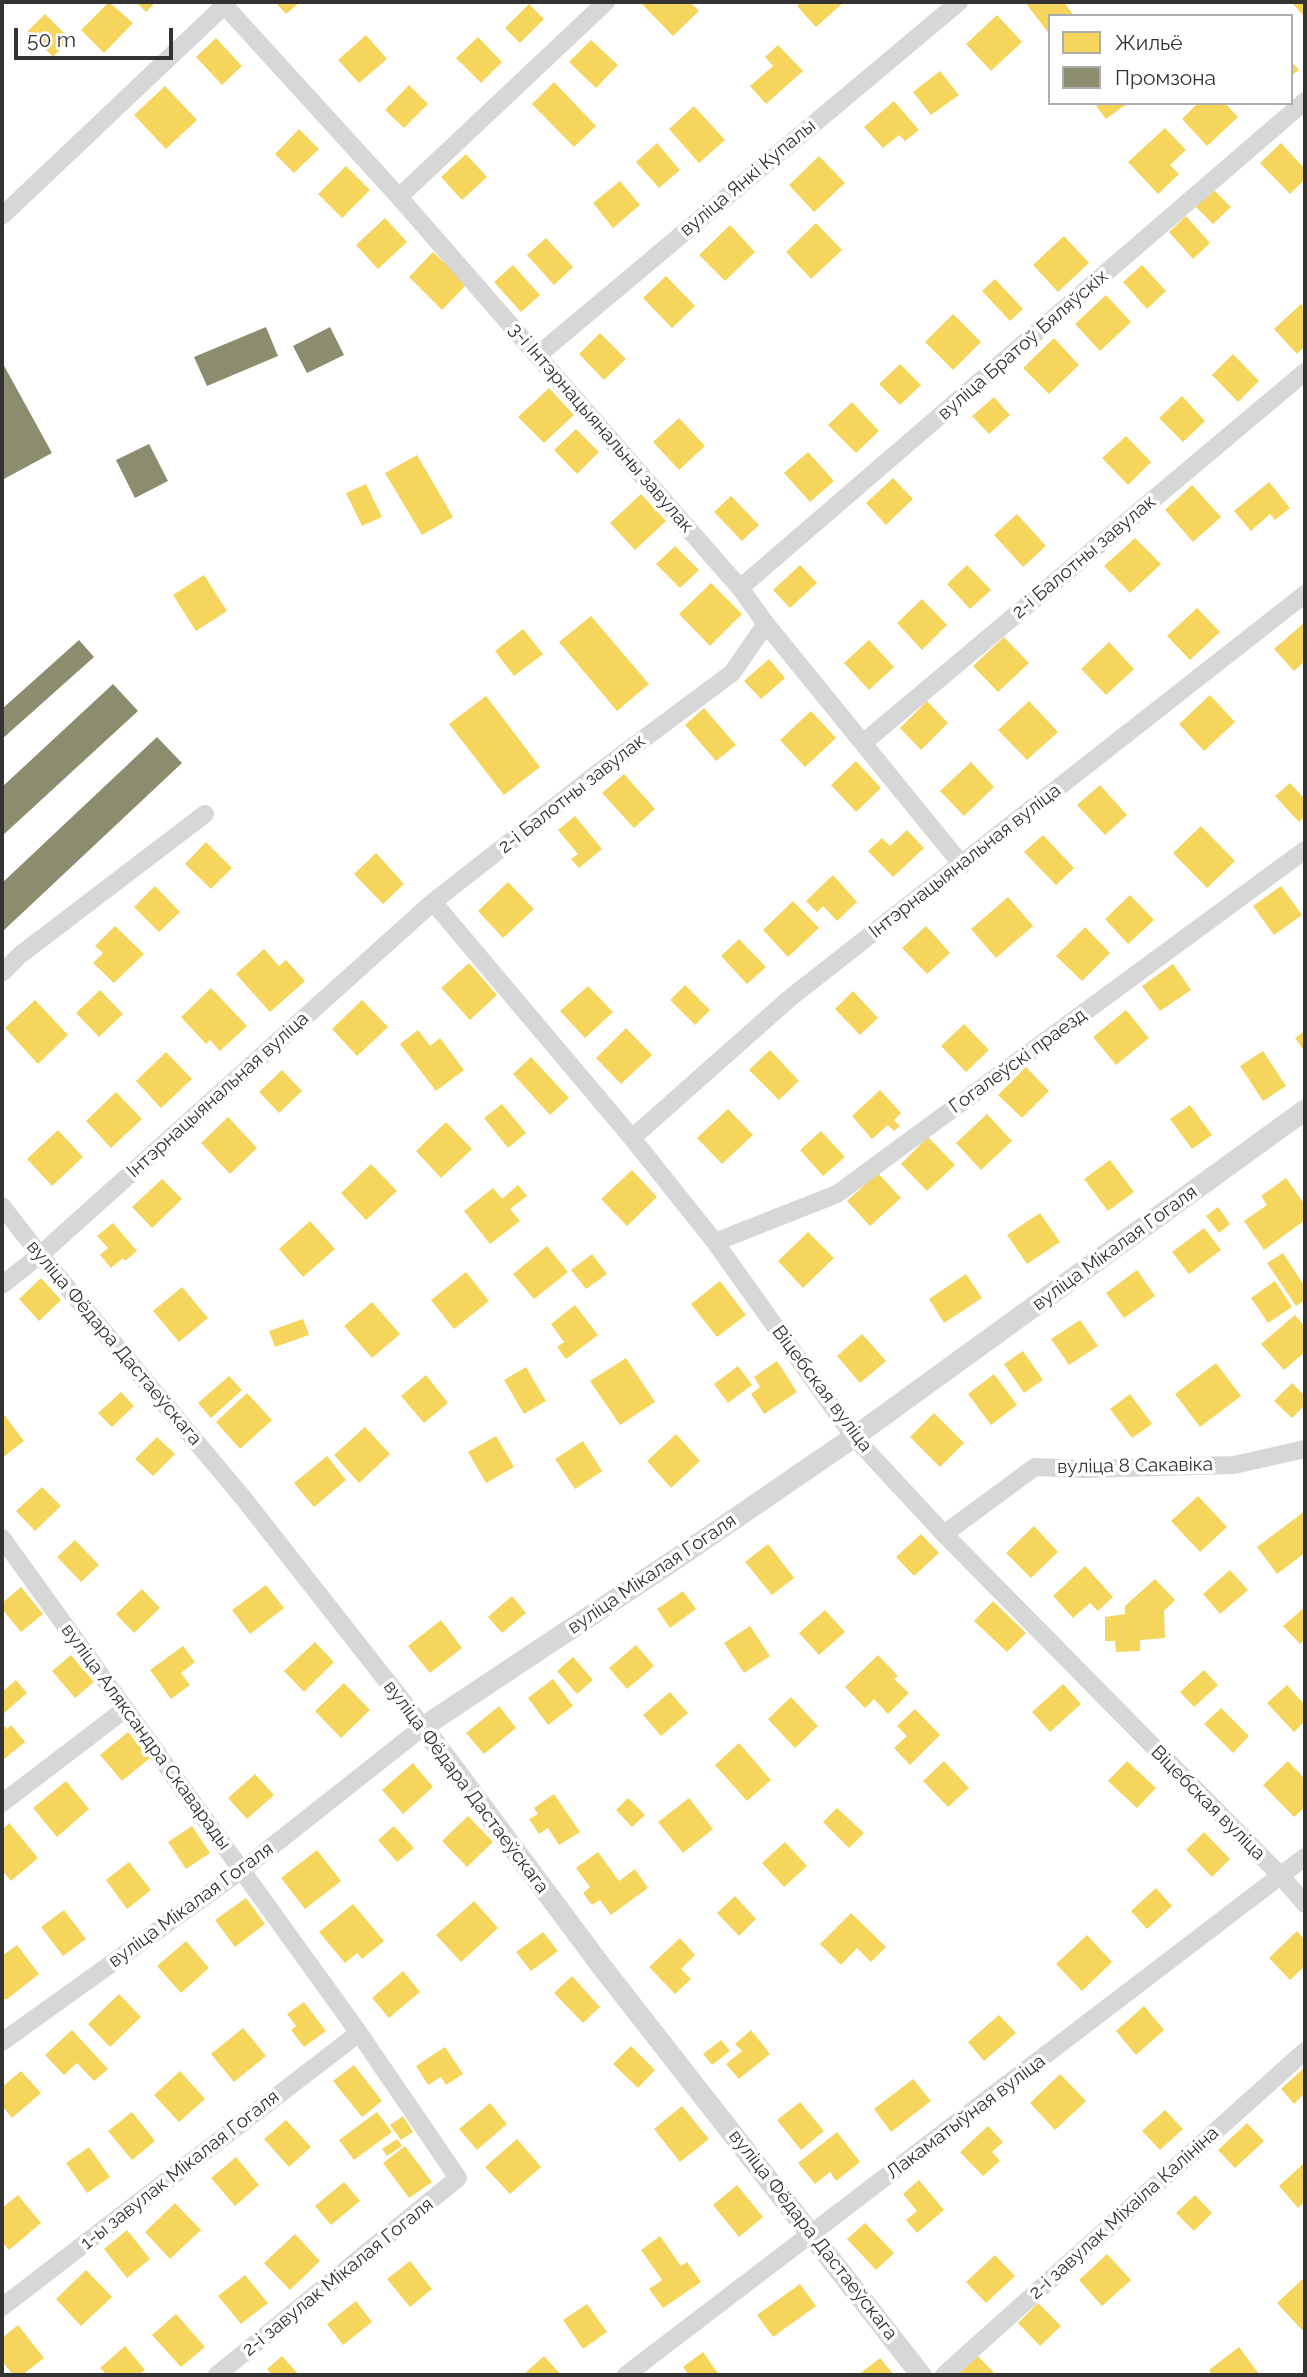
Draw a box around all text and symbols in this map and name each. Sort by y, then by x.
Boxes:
scale bar [18,14,177,58]
legend [1048,14,1293,105]
text: 50 m [27,27,76,52]
text: Жильё [1115,30,1183,55]
text: Промзона [1115,65,1216,90]
street label: вуліца Янкі Купалы [675,115,821,241]
street label: вуліца Братоў Бяляўскіх [933,265,1113,425]
street label: 3-і Інтэрнацыянальны завулак [504,318,698,538]
street label: 2-і Балотны завулак [1008,490,1160,624]
street label: 2-і Балотны завулак [494,730,650,858]
street label: Інтэрнацыянальная вуліца [865,779,1065,943]
street label: Гогалеўскі праезд [945,1004,1091,1118]
street label: Інтэрнацыянальная вуліца [122,1007,314,1183]
street label: вуліца Мікалая Гогаля [1028,1181,1202,1315]
street label: вуліца Фёдара Дастаеўскага [22,1236,206,1450]
street label: Віцебская вуліца [767,1321,877,1457]
street label: вуліца 8 Сакавіка [1057,1453,1213,1479]
street label: вуліца Мікалая Гогаля [563,1509,741,1639]
street label: вуліца Аляксандра Скаварады [56,1619,236,1855]
street label: вуліца Фёдара Дастаеўскага [379,1676,553,1898]
street label: Віцебская вуліца [1146,1741,1270,1865]
street label: вуліца Мікалая Гогаля [104,1838,278,1972]
street label: Лакаматыўная вуліца [882,2050,1050,2184]
street label: 1-ы завулак Мікалая Гогаля [76,2085,284,2255]
street label: 2-і завулак Міхаіла Калініна [1025,2122,1223,2304]
street label: вуліца Фёдара Дастаеўскага [724,2125,902,2345]
street label: 2-і завулак Мікалая Гогаля [238,2193,438,2361]

